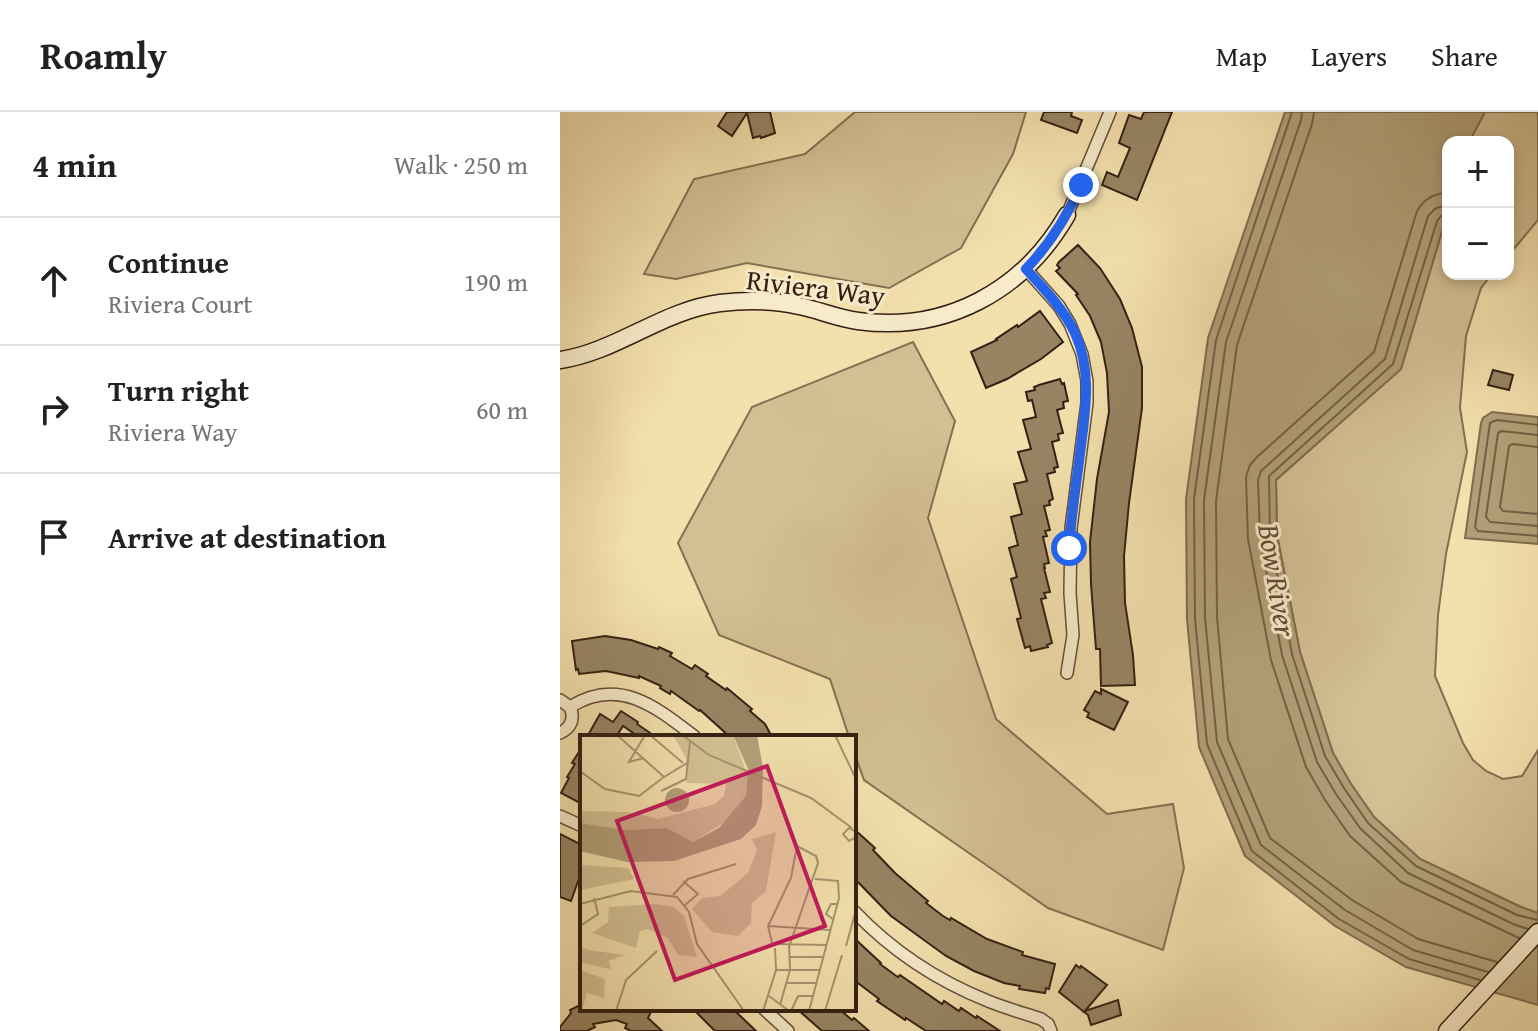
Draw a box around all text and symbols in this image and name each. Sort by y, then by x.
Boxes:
text: Roamly [40,27,167,83]
text: Map [1216,35,1267,76]
text: Layers [1311,35,1387,76]
text: Share [1431,35,1498,76]
map controls [1442,136,1514,280]
button: + [1442,136,1514,208]
text: 4 min [32,140,117,189]
text: Walk · 250 m [394,145,528,184]
route end [1063,167,1099,203]
button: − [1442,208,1514,280]
text: Continue [108,240,229,284]
street label: Riviera Way [744,258,888,316]
icon: ahead [32,259,76,303]
text: 190 m [463,262,528,301]
text: Riviera Court [108,284,253,323]
text: Turn right [108,368,249,412]
icon: right [32,387,76,431]
text: 60 m [476,390,528,429]
text: Riviera Way [108,412,238,451]
icon: arrive [32,515,76,559]
text: Arrive at destination [108,515,386,559]
water label: Bow River [1247,519,1309,640]
route start [1051,530,1087,566]
inset map [580,735,856,1011]

